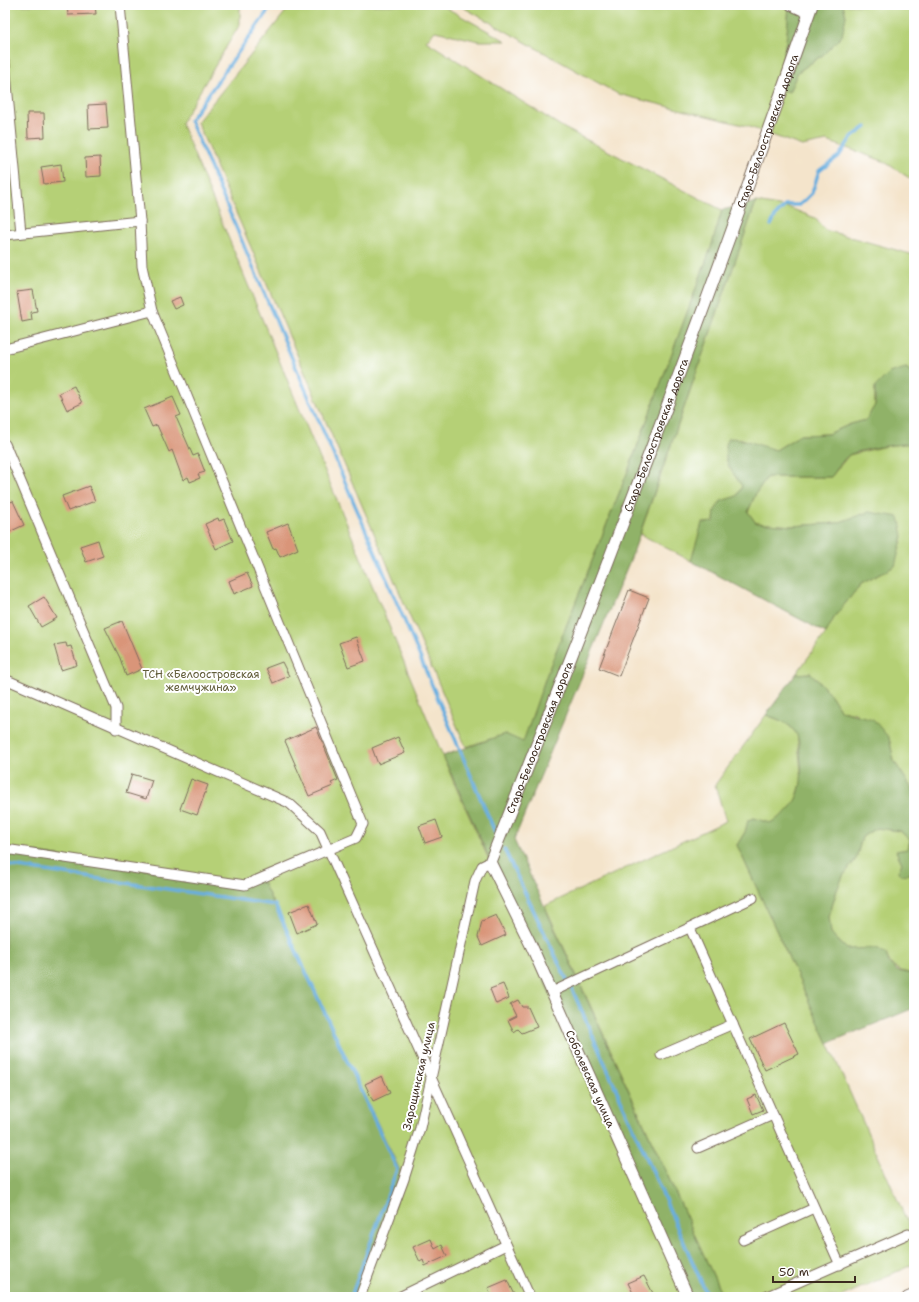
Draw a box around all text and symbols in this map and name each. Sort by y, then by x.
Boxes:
street label: Старо-Белоостровская дорога [733,52,802,210]
street label: Старо-Белоостровская дорога [620,356,692,514]
street label: Старо-Белоостровская дорога [503,659,576,816]
park label: ТСН «Белоостровская жемчужина» [142,667,260,695]
street label: Зарощинская улица [399,1020,439,1132]
street label: Соболевская улица [562,1028,618,1130]
scale bar [773,1258,855,1284]
text: 50 m [779,1264,809,1280]

